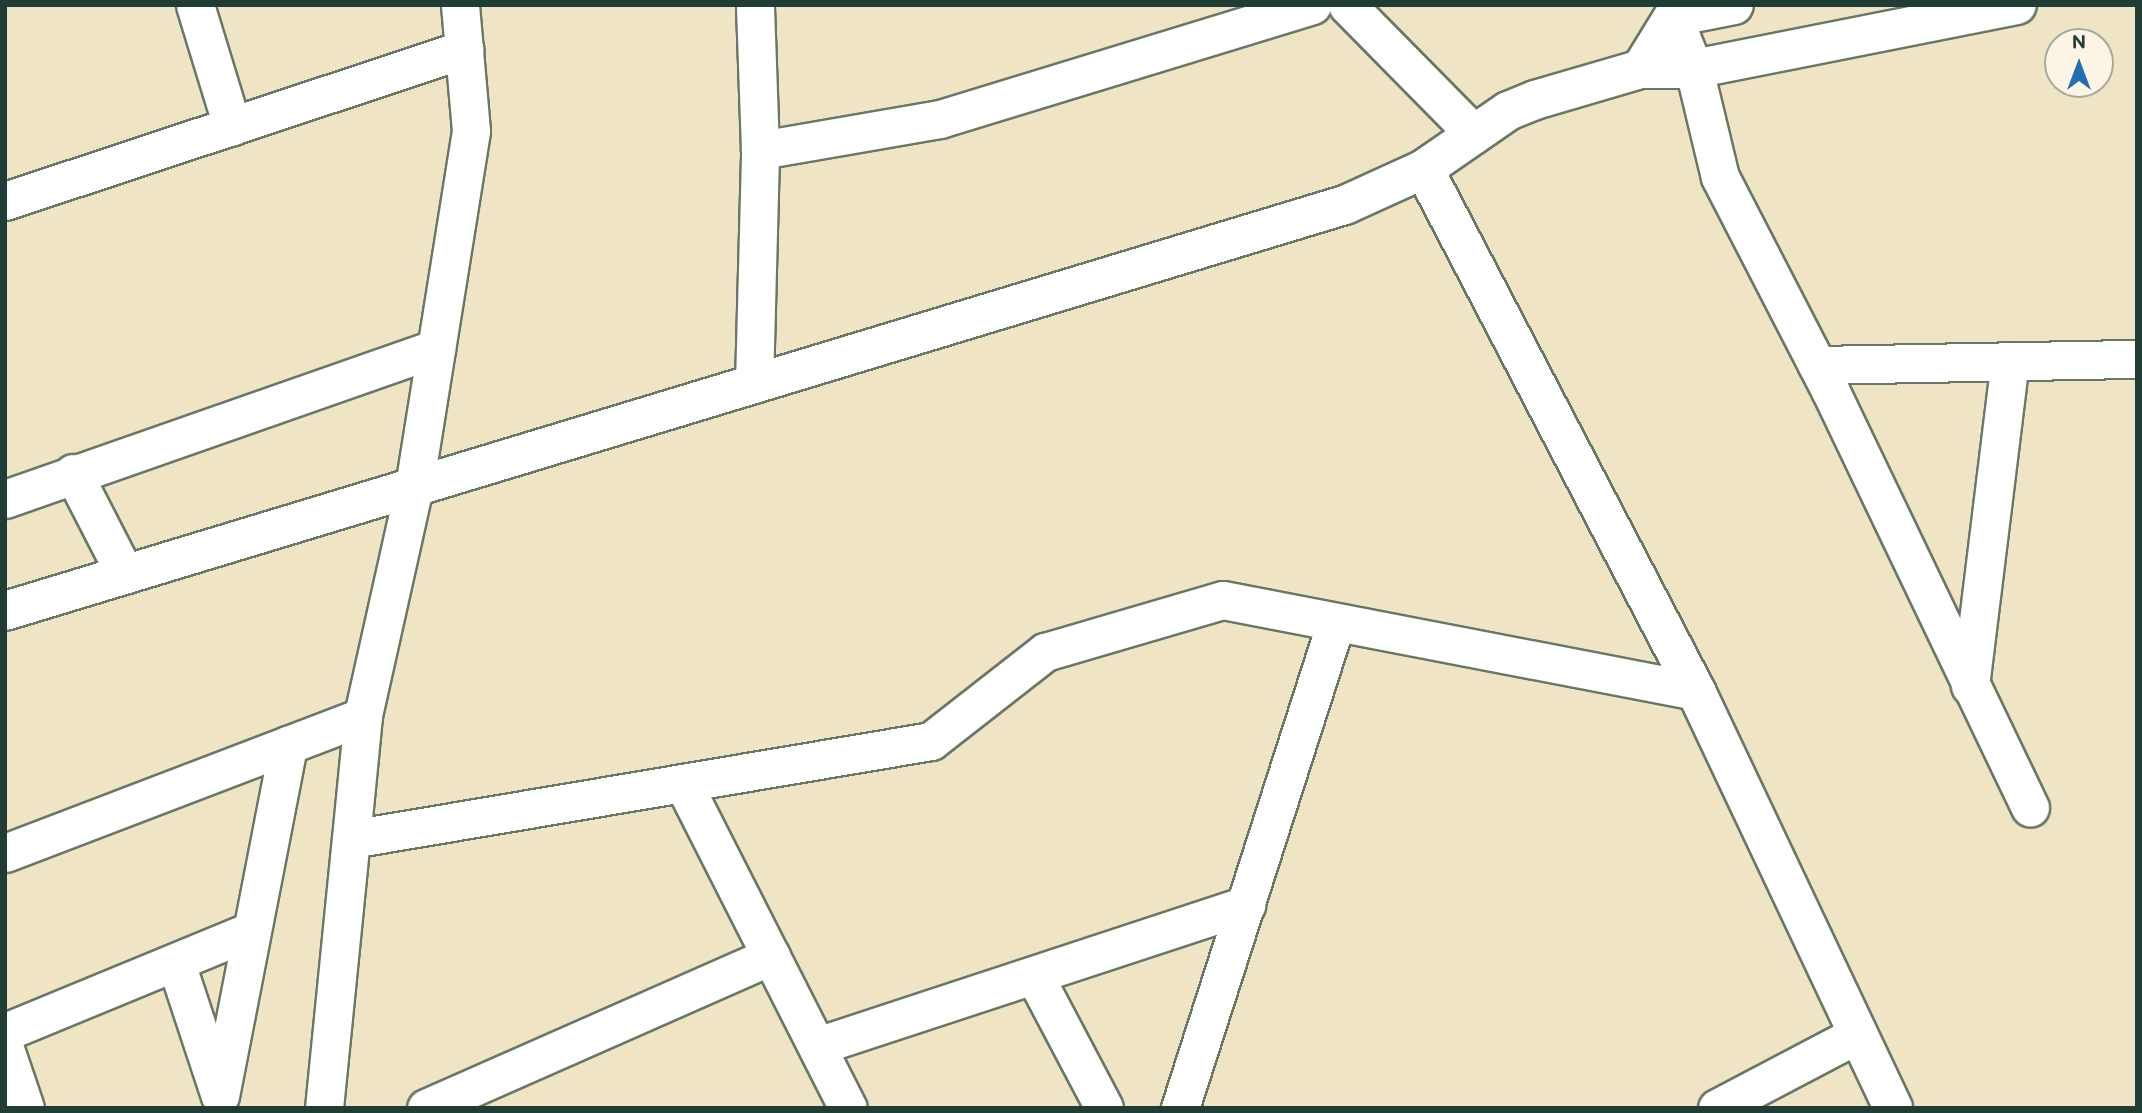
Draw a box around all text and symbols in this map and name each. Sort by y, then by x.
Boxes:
north arrow [2044,28,2114,98]
text: N [2072,32,2086,55]

